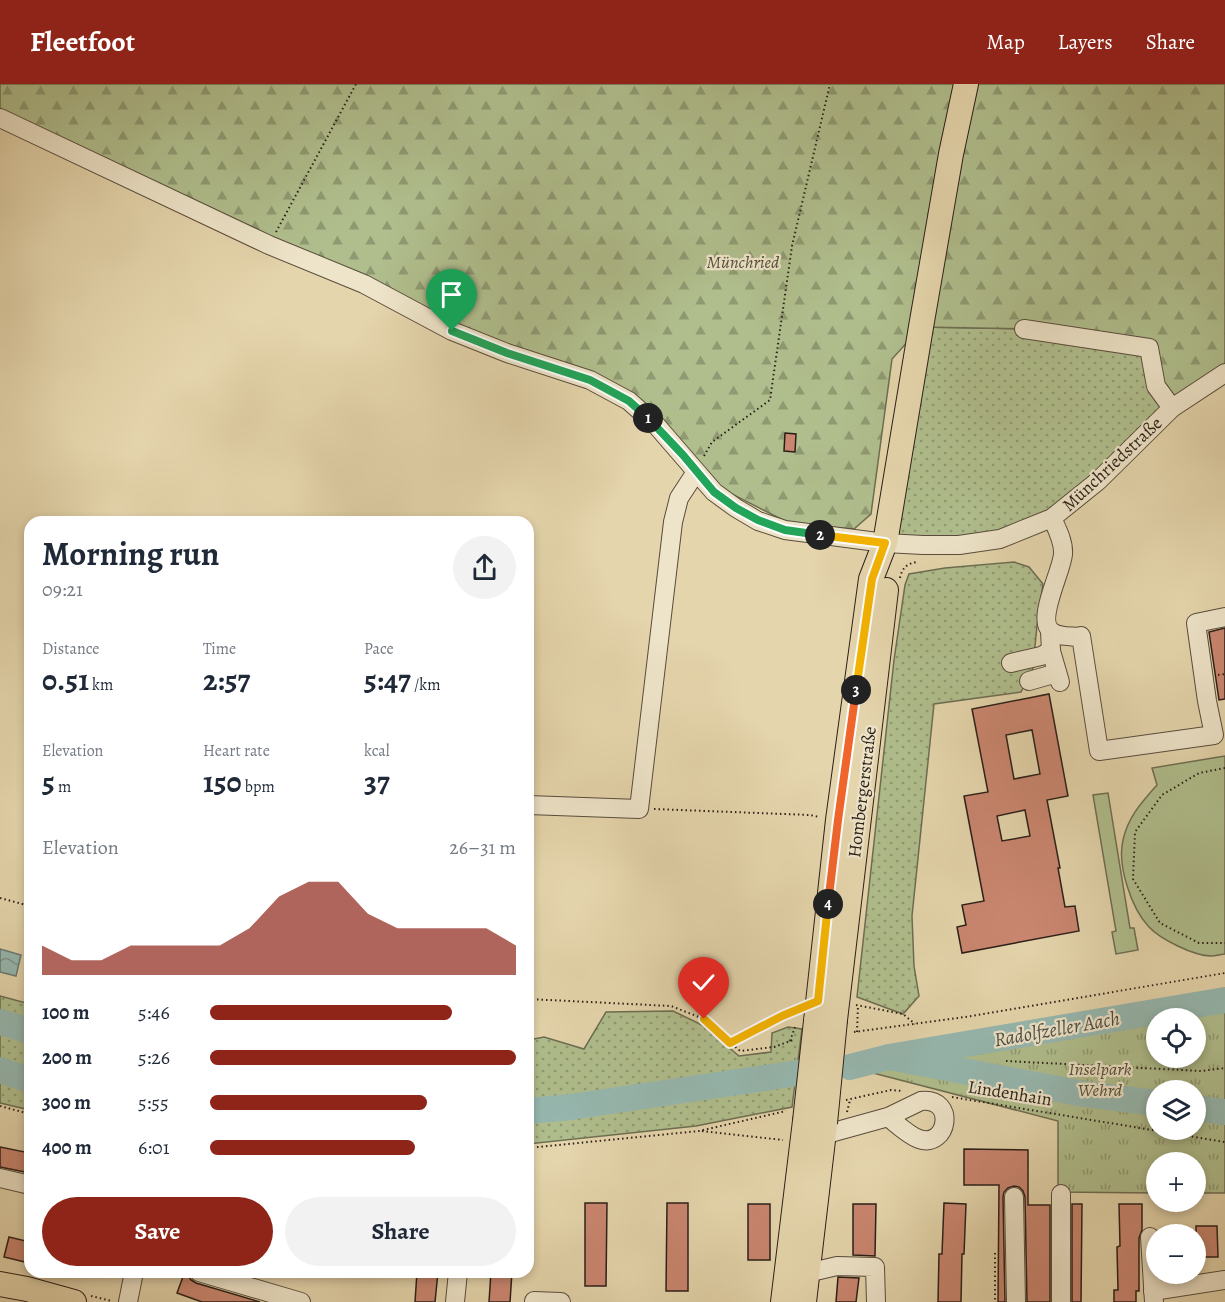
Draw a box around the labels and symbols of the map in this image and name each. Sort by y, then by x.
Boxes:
park label: Münchried [707,250,780,274]
pin [426,269,477,331]
pin: 1 [633,403,663,433]
street label: Münchriedstraße [1057,411,1167,517]
pin: 2 [805,520,835,550]
pin: 3 [841,675,871,705]
street label: Hombergerstraße [842,725,882,859]
pin: 4 [813,889,843,919]
pin [678,957,729,1019]
water label: Radolfzeller Aach [992,1005,1122,1053]
park label: Inselpark Wehrd [1069,1057,1131,1102]
street label: Lindenhain [966,1075,1054,1111]

